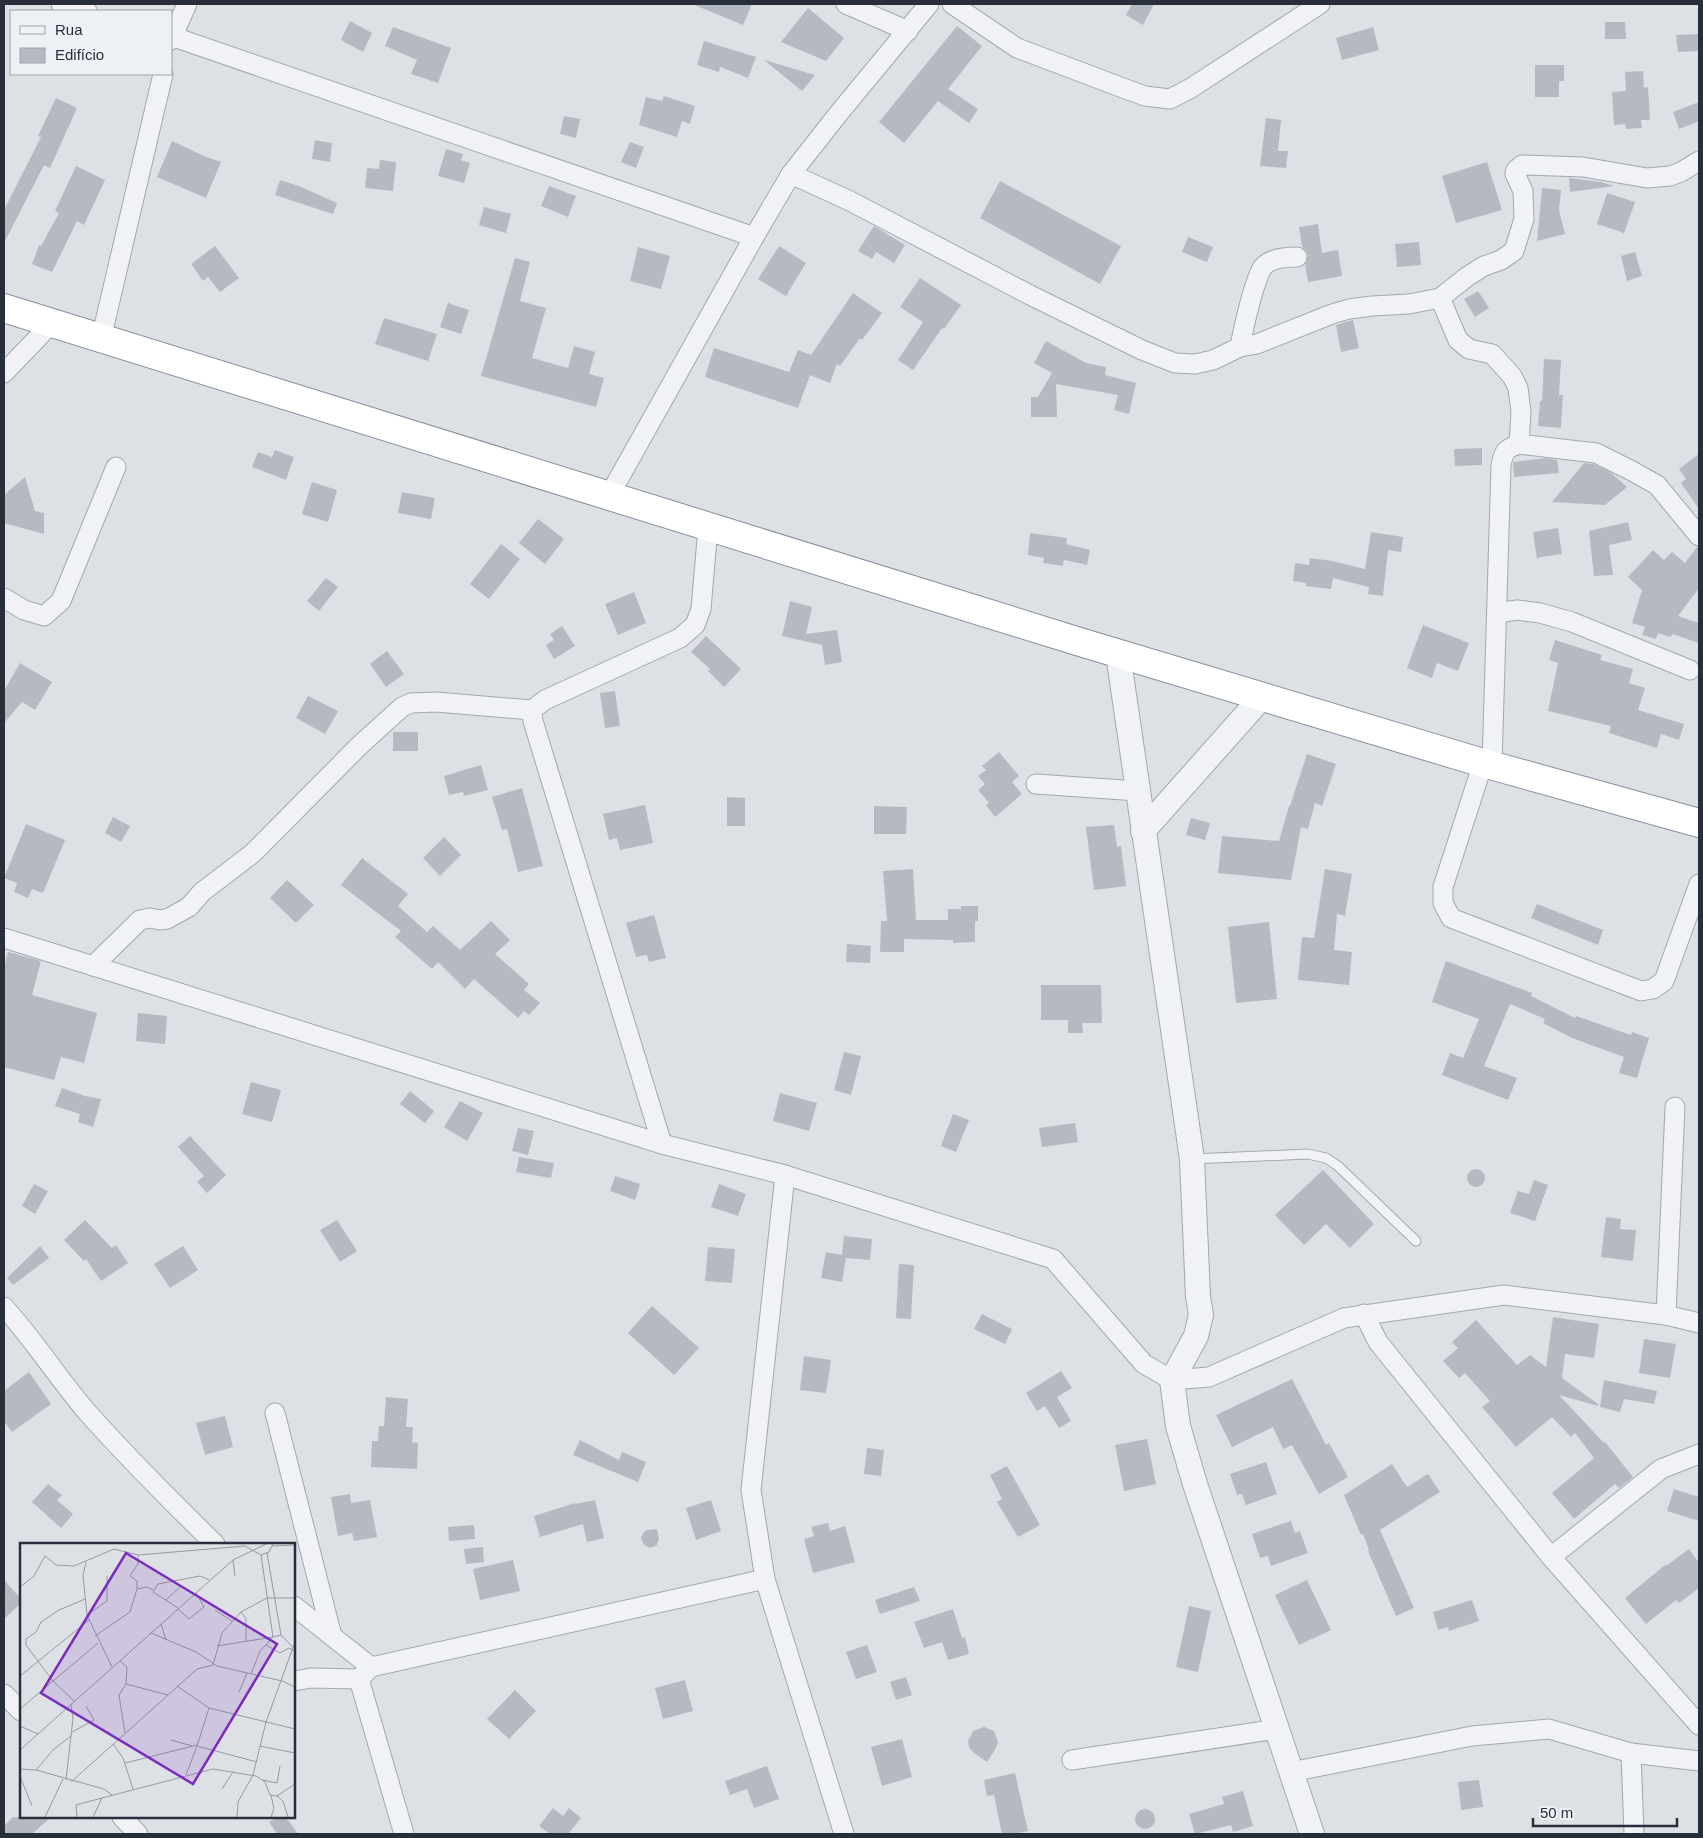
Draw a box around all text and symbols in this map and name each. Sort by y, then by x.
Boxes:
legend [10,10,172,75]
text: Rua [55,21,83,38]
text: Edifício [55,46,104,63]
inset map [20,1543,295,1818]
scale bar [1533,1796,1677,1828]
text: 50 m [1540,1804,1573,1821]

